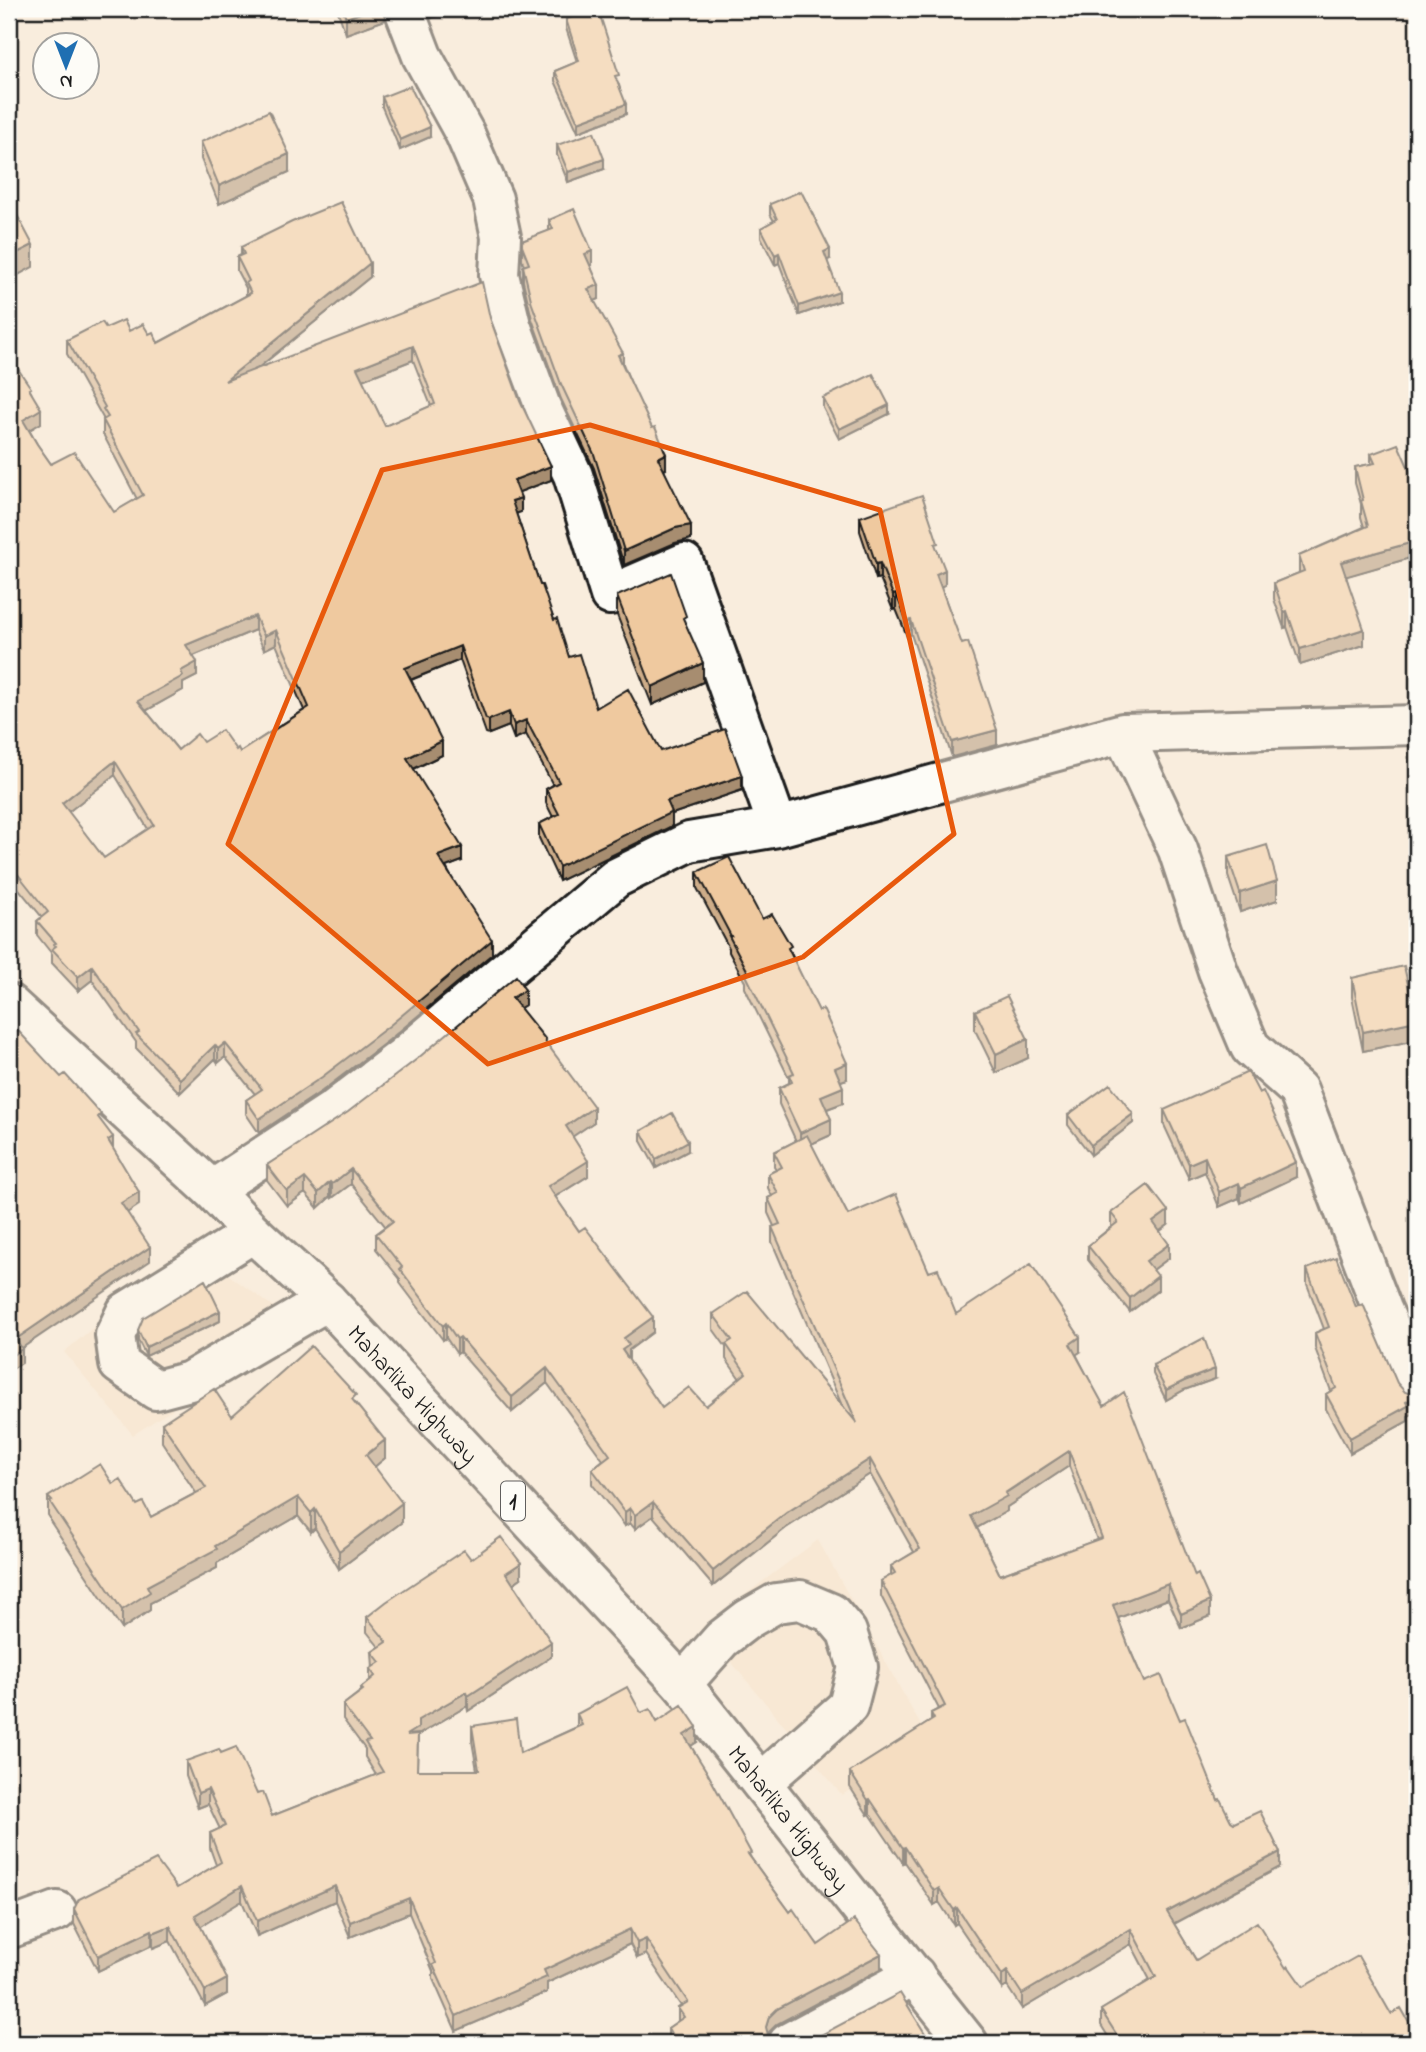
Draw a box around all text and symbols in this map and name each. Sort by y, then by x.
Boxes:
north arrow [32,32,102,102]
text: N [59,67,72,94]
street label: Maharlika Highway [338,1318,485,1474]
road number: 1 [501,1482,525,1520]
street label: Maharlika Highway [718,1739,856,1901]

